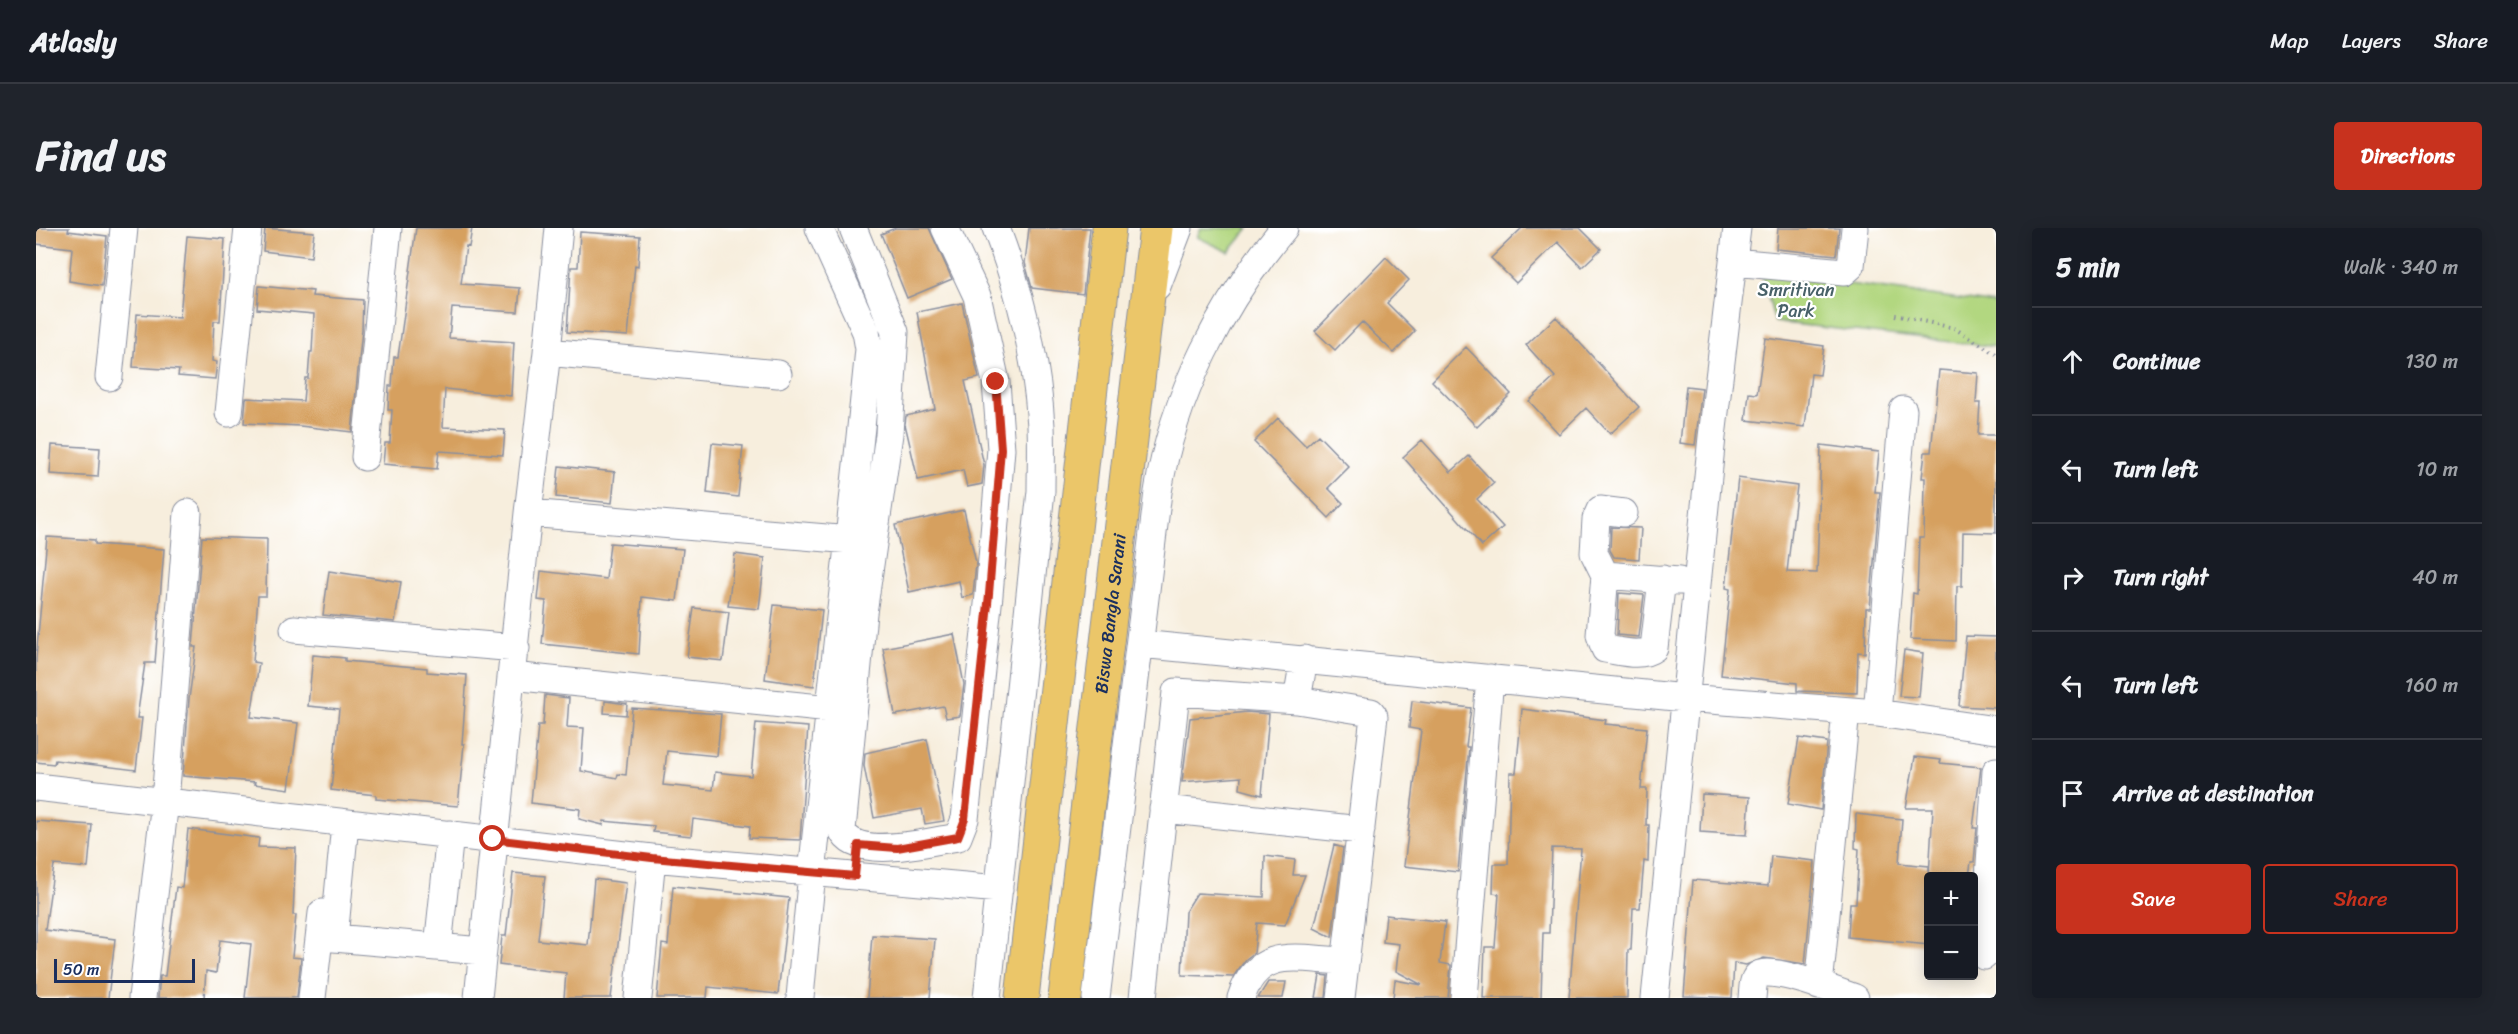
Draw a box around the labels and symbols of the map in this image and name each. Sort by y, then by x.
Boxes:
park label: Smritivan Park [1758,274,1835,327]
route end [982,368,1008,394]
street label: Biswa Bangla Sarani [1085,531,1136,695]
route start [479,825,505,851]
scale bar [54,956,195,984]

